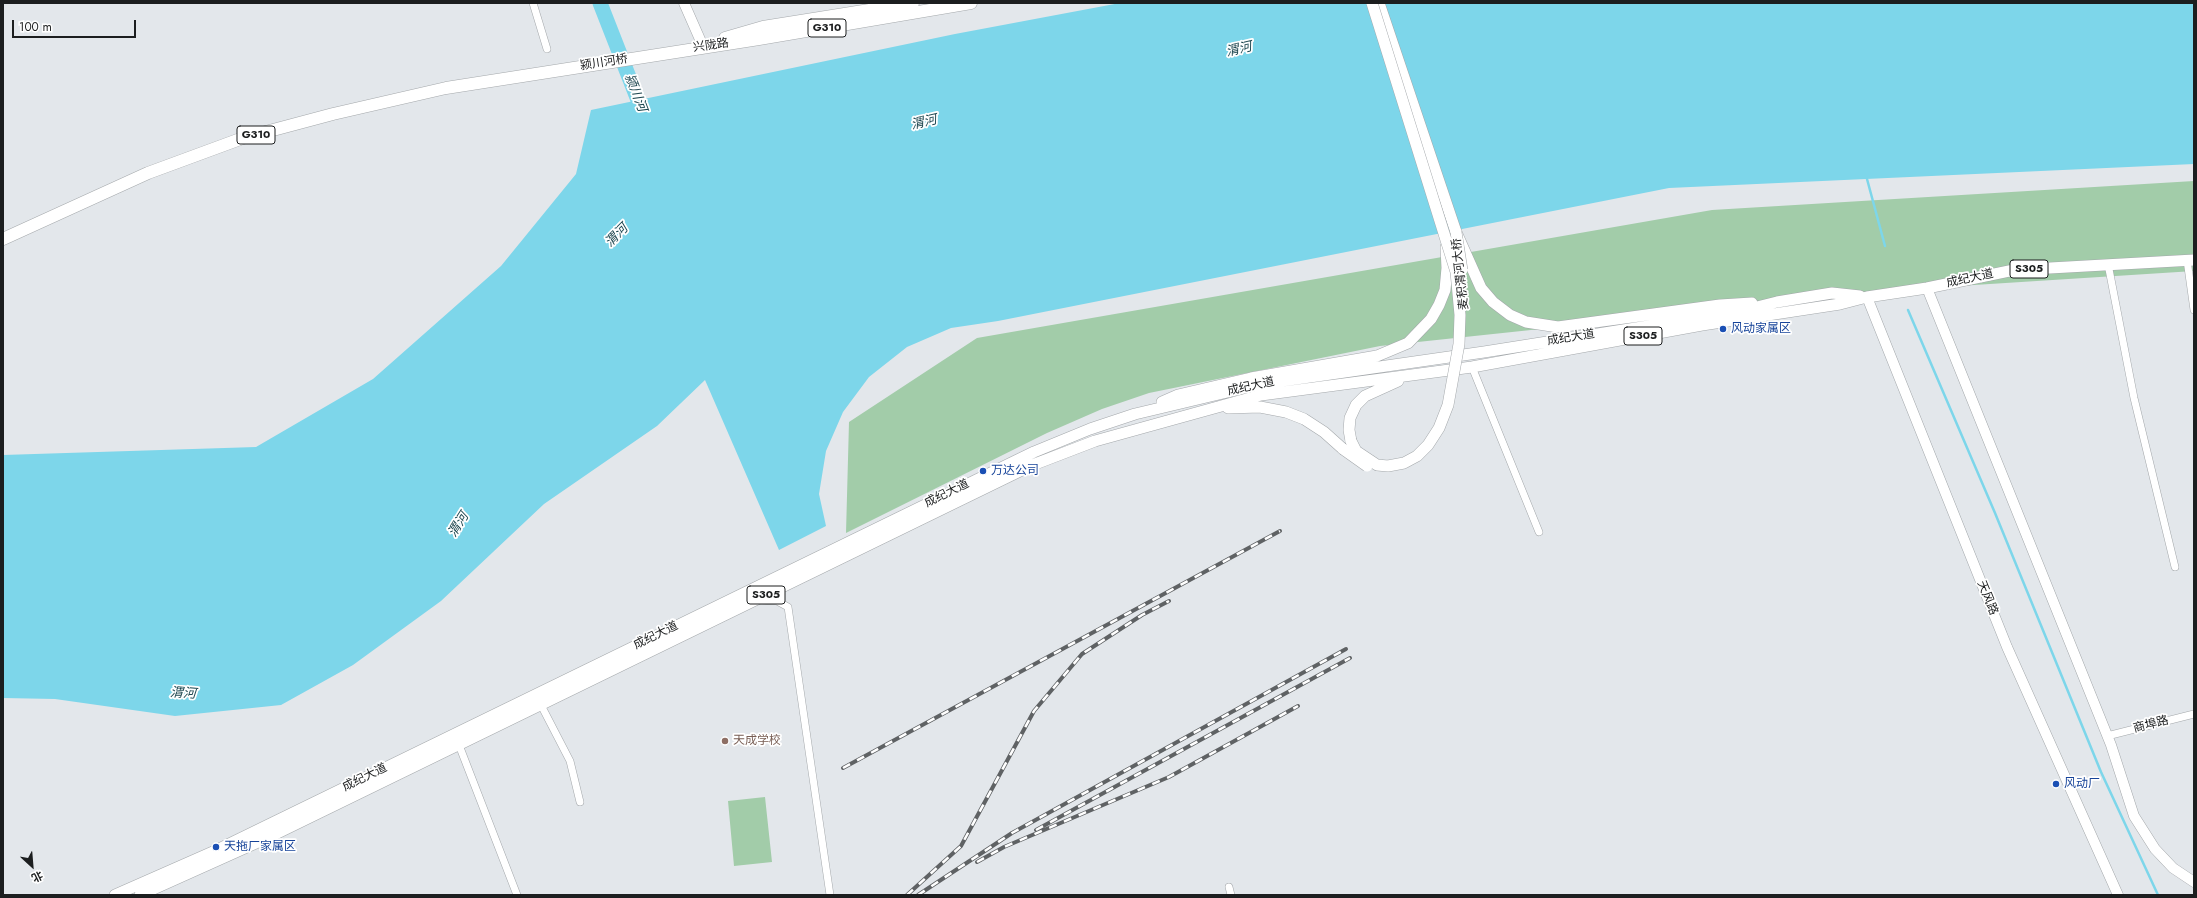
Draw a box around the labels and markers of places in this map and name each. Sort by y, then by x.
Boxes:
place label: 风动家属区 [1731,322,1791,336]
marker: 风动家属区 [1718,324,1728,334]
place label: 万达公司 [991,464,1039,478]
marker: 万达公司 [978,466,988,476]
place label: 天成学校 [733,734,781,748]
marker: 天成学校 [720,736,730,746]
place label: 风动厂 [2064,777,2100,791]
marker: 风动厂 [2051,779,2061,789]
place label: 天拖厂家属区 [224,840,296,854]
marker: 天拖厂家属区 [211,842,221,852]

